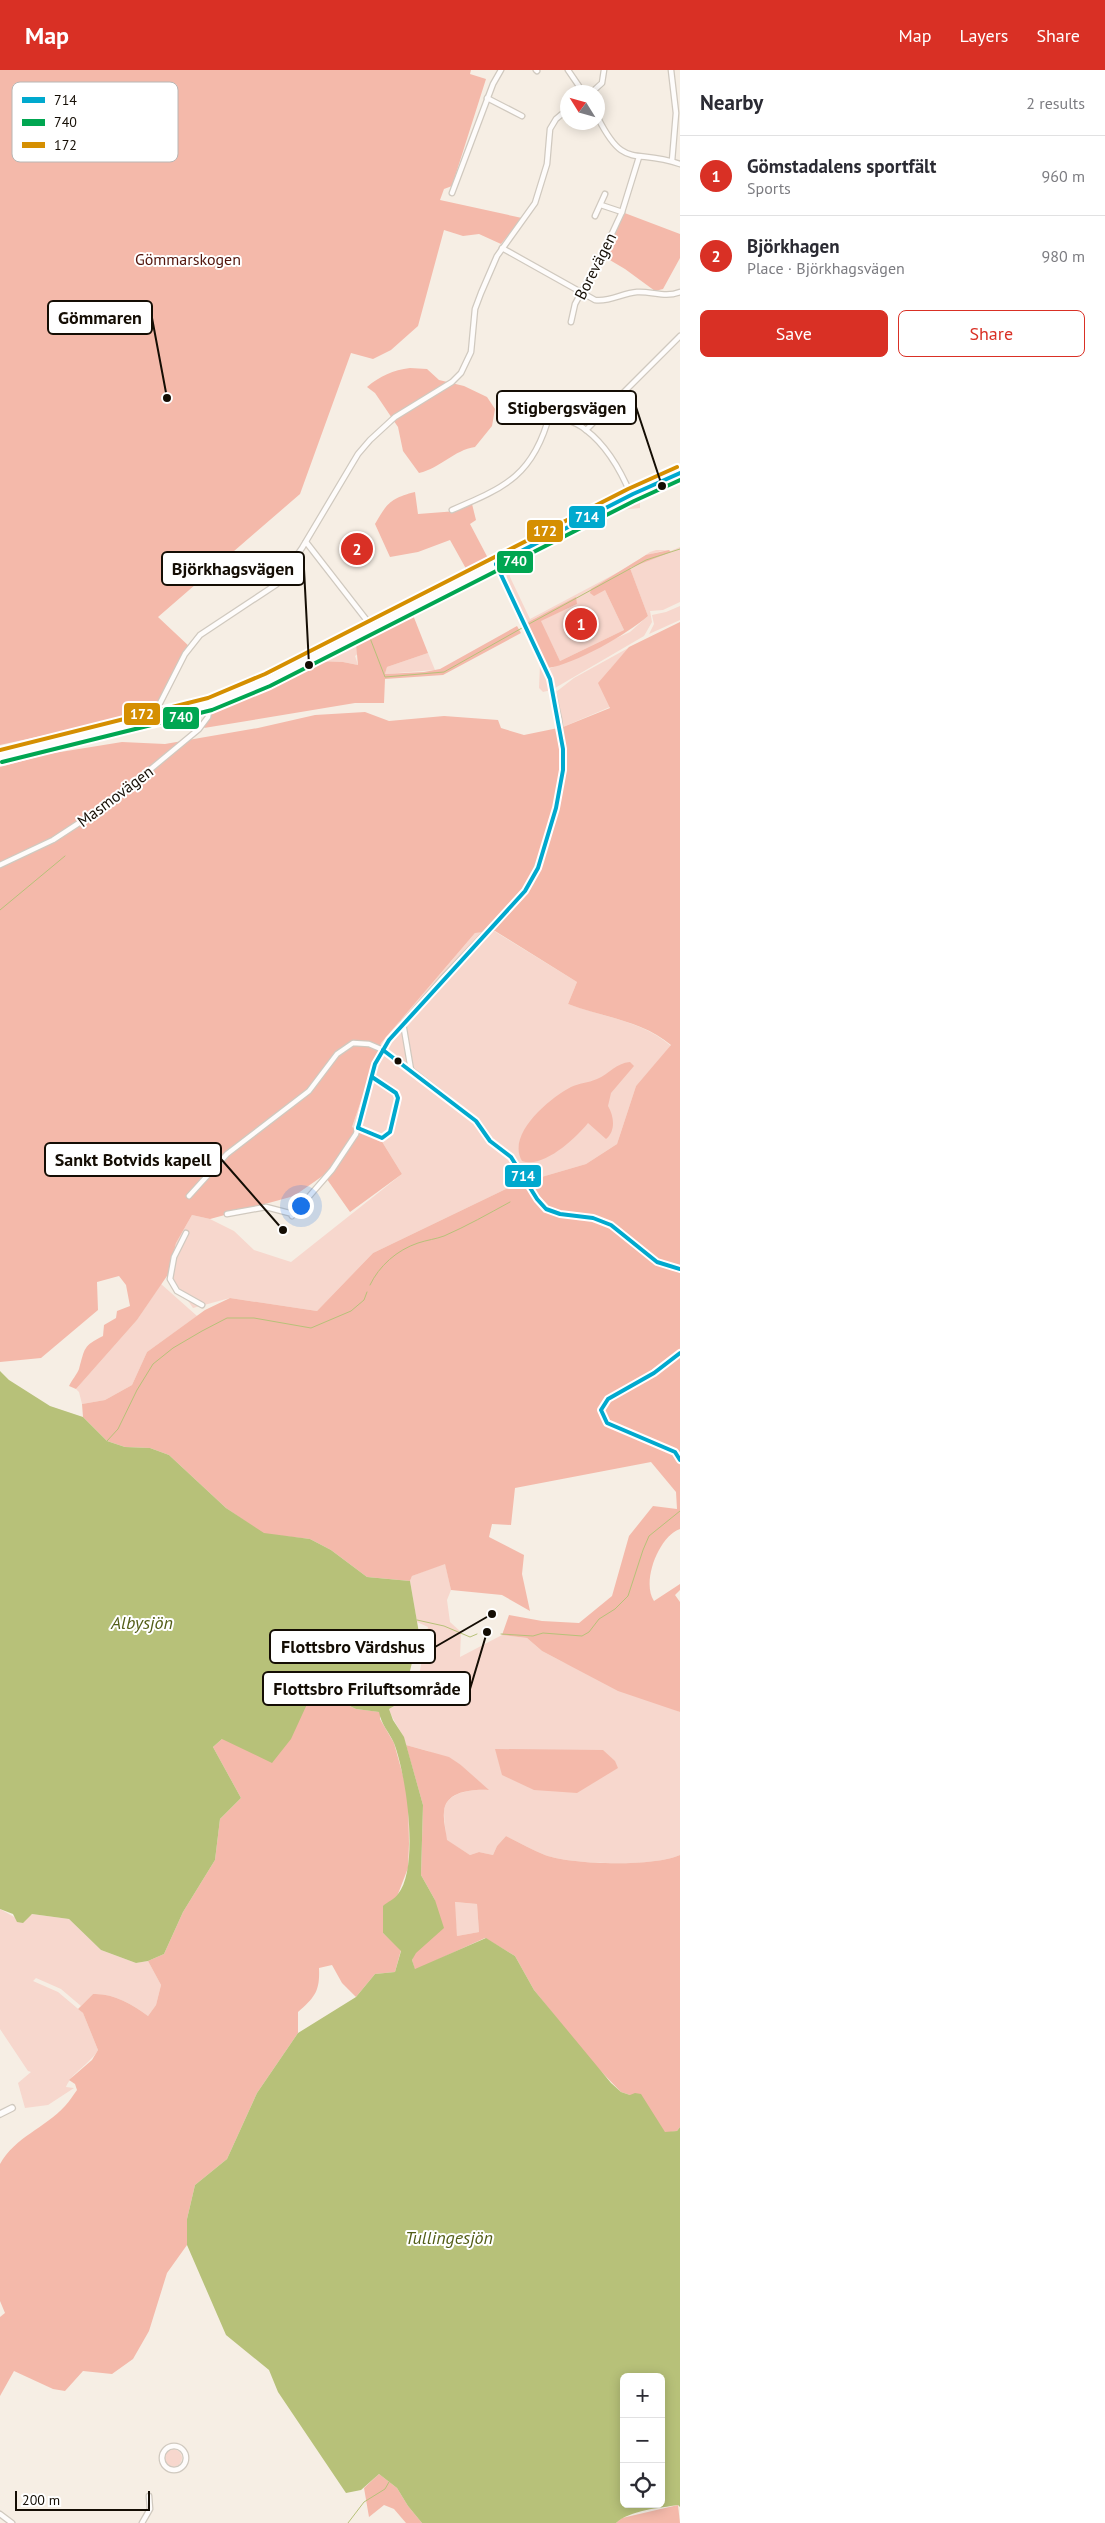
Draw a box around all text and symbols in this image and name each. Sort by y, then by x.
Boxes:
text: Map [25,20,69,51]
text: Map [899,24,931,47]
text: Layers [959,24,1008,47]
text: Share [1036,24,1080,47]
legend [12,82,178,162]
north arrow [560,85,605,130]
text: Nearby [700,89,763,116]
text: 714 [54,91,77,109]
text: 2 results [1026,93,1085,113]
text: 740 [54,113,77,131]
text: 172 [54,136,77,154]
text: Gömstadalens sportfält [747,154,936,178]
text: 1 [711,166,721,186]
text: 960 m [1042,166,1085,186]
text: Sports [747,178,791,198]
street label: Borevägen [570,229,620,303]
text: Björkhagen [747,234,840,258]
text: 2 [711,246,721,266]
text: 980 m [1042,246,1085,266]
park label: Gömmarskogen [135,249,241,269]
text: Place · Björkhagsvägen [747,258,905,278]
callout: Gömmaren [48,301,152,334]
text: Gömmaren [58,306,142,329]
button: Save [700,310,888,357]
button: Share [898,310,1085,357]
callout: Stigbergsvägen [497,391,636,424]
text: Stigbergsvägen [508,396,626,419]
line badge: 714 [568,505,606,529]
text: 714 [575,508,599,526]
line badge: 172 [526,519,564,543]
text: 172 [533,522,557,540]
pin: 2 [341,530,373,568]
line badge: 740 [496,550,534,574]
callout: Björkhagsvägen [162,552,304,585]
text: 740 [503,552,527,570]
text: Björkhagsvägen [172,557,294,580]
pin: 1 [565,605,597,643]
line badge: 172 [123,702,161,726]
text: 172 [130,705,154,723]
line badge: 740 [162,706,200,730]
text: 740 [169,708,193,726]
street label: Masmovägen [73,761,157,831]
unlabelled marker [393,1056,403,1066]
callout: Sankt Botvids kapell [45,1143,221,1176]
text: Sankt Botvids kapell [55,1148,212,1171]
line badge: 714 [504,1164,542,1188]
text: 714 [511,1167,535,1185]
your location [288,1193,314,1219]
water label: Albysjön [110,1611,173,1634]
callout: Flottsbro Värdshus [270,1630,435,1663]
text: Flottsbro Värdshus [281,1635,425,1658]
callout: Flottsbro Friluftsområde [263,1672,470,1705]
text: Flottsbro Friluftsområde [273,1677,461,1700]
water label: Tullingesjön [405,2226,493,2249]
map controls [620,2373,665,2508]
button: + [620,2373,665,2418]
button: − [620,2418,665,2463]
button: locate [620,2463,665,2508]
scale bar [15,2488,150,2511]
text: 200 m [22,2491,60,2509]

